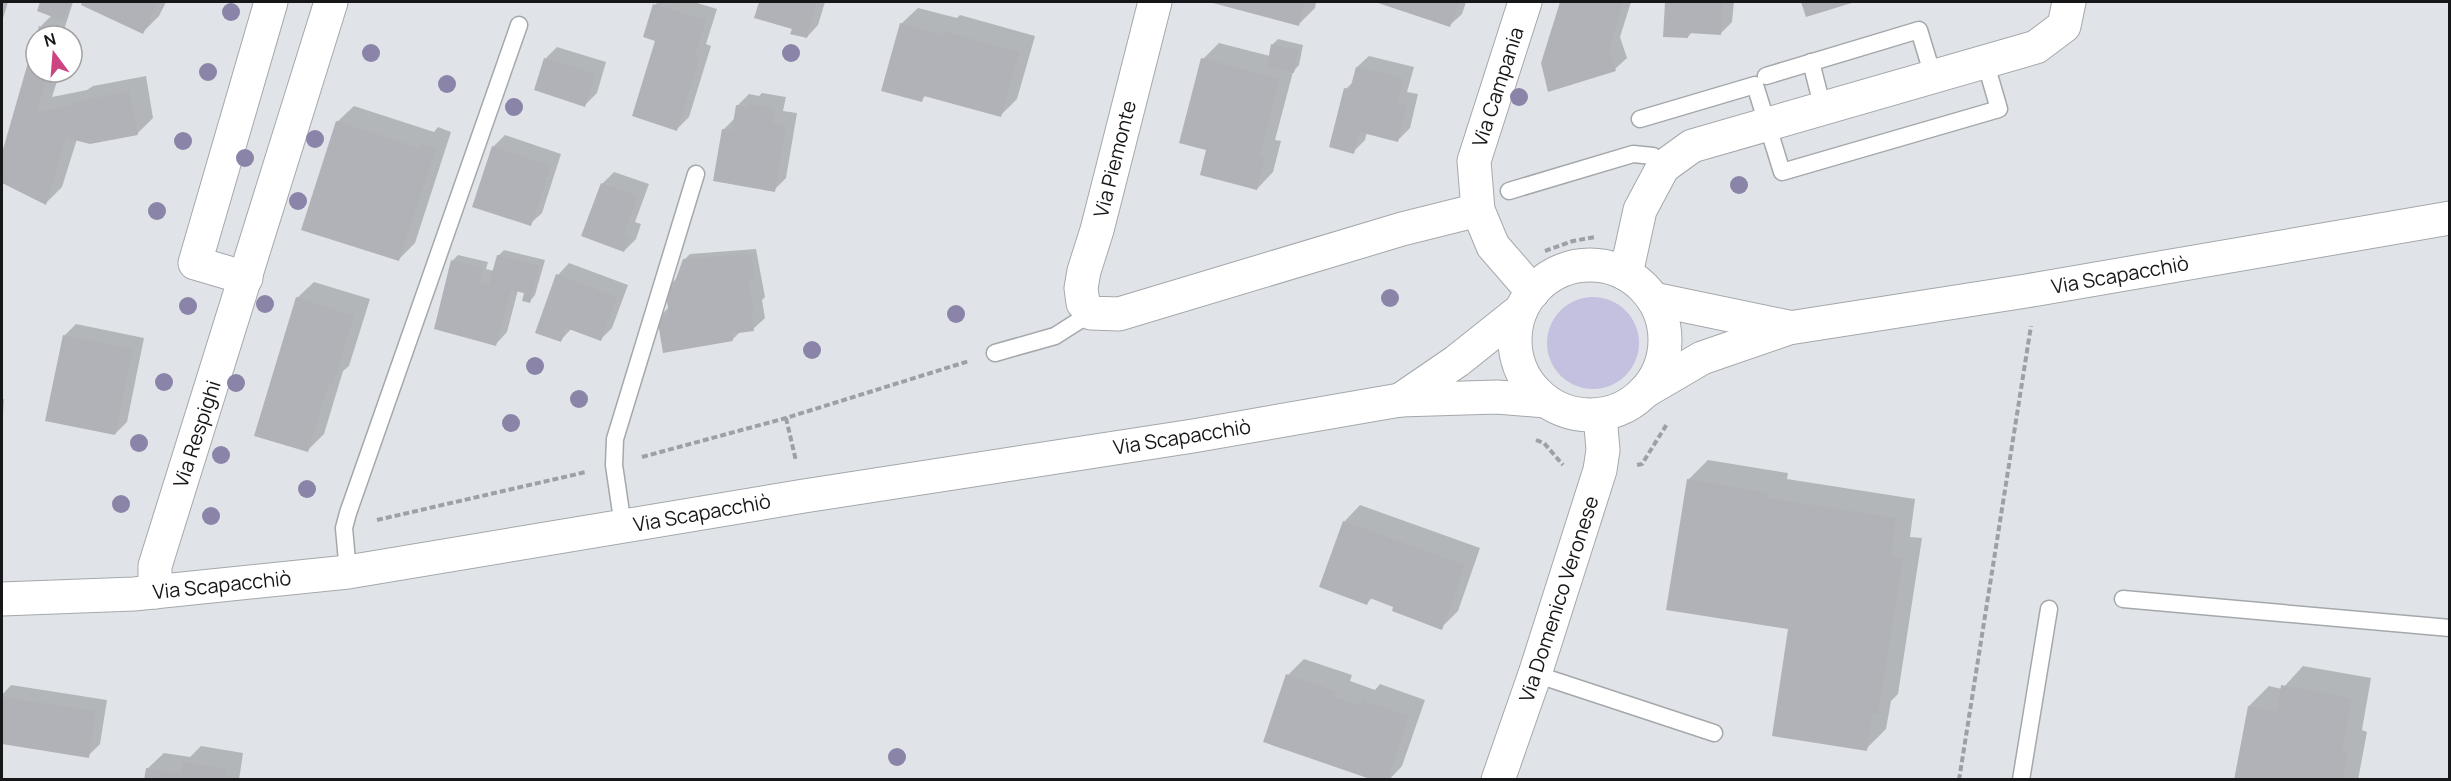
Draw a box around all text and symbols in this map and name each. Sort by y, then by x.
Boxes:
street label: Via Campania [1465,23,1530,150]
north arrow [24,24,84,84]
text: N [41,27,58,52]
street label: Via Piemonte [1087,98,1142,220]
street label: Via Scapacchiò [2049,249,2191,300]
street label: Via Respighi [167,377,227,491]
street label: Via Scapacchiò [1111,412,1253,461]
street label: Via Scapacchiò [631,487,773,538]
street label: Via Domenico Veronese [1512,492,1605,705]
street label: Via Scapacchiò [151,564,293,605]

